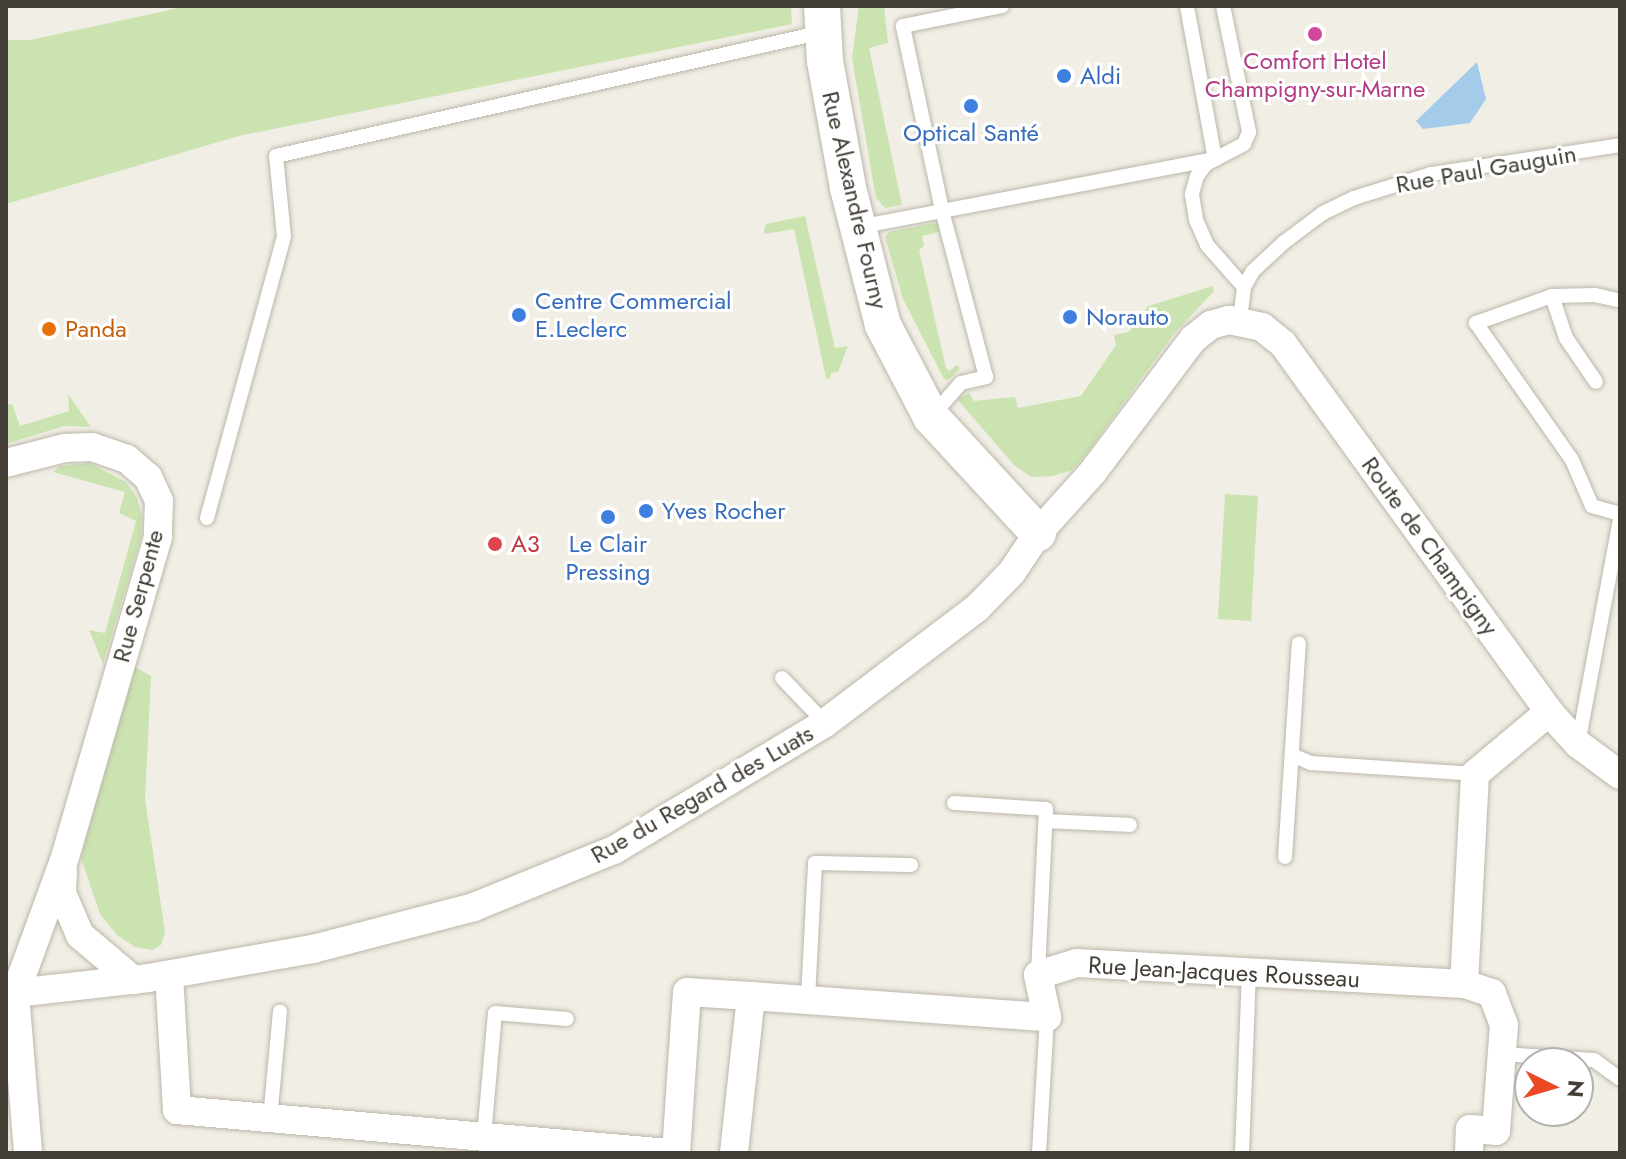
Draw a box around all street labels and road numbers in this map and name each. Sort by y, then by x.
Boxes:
street label: Rue Alexandre Fourny [816,88,894,312]
street label: Rue Paul Gauguin [1394,139,1578,199]
street label: Route de Champigny [1356,451,1504,641]
street label: Rue Serpente [106,527,170,665]
street label: Rue du Regard des Luats [586,719,818,869]
street label: Rue Jean-Jacques Rousseau [1087,950,1361,994]

